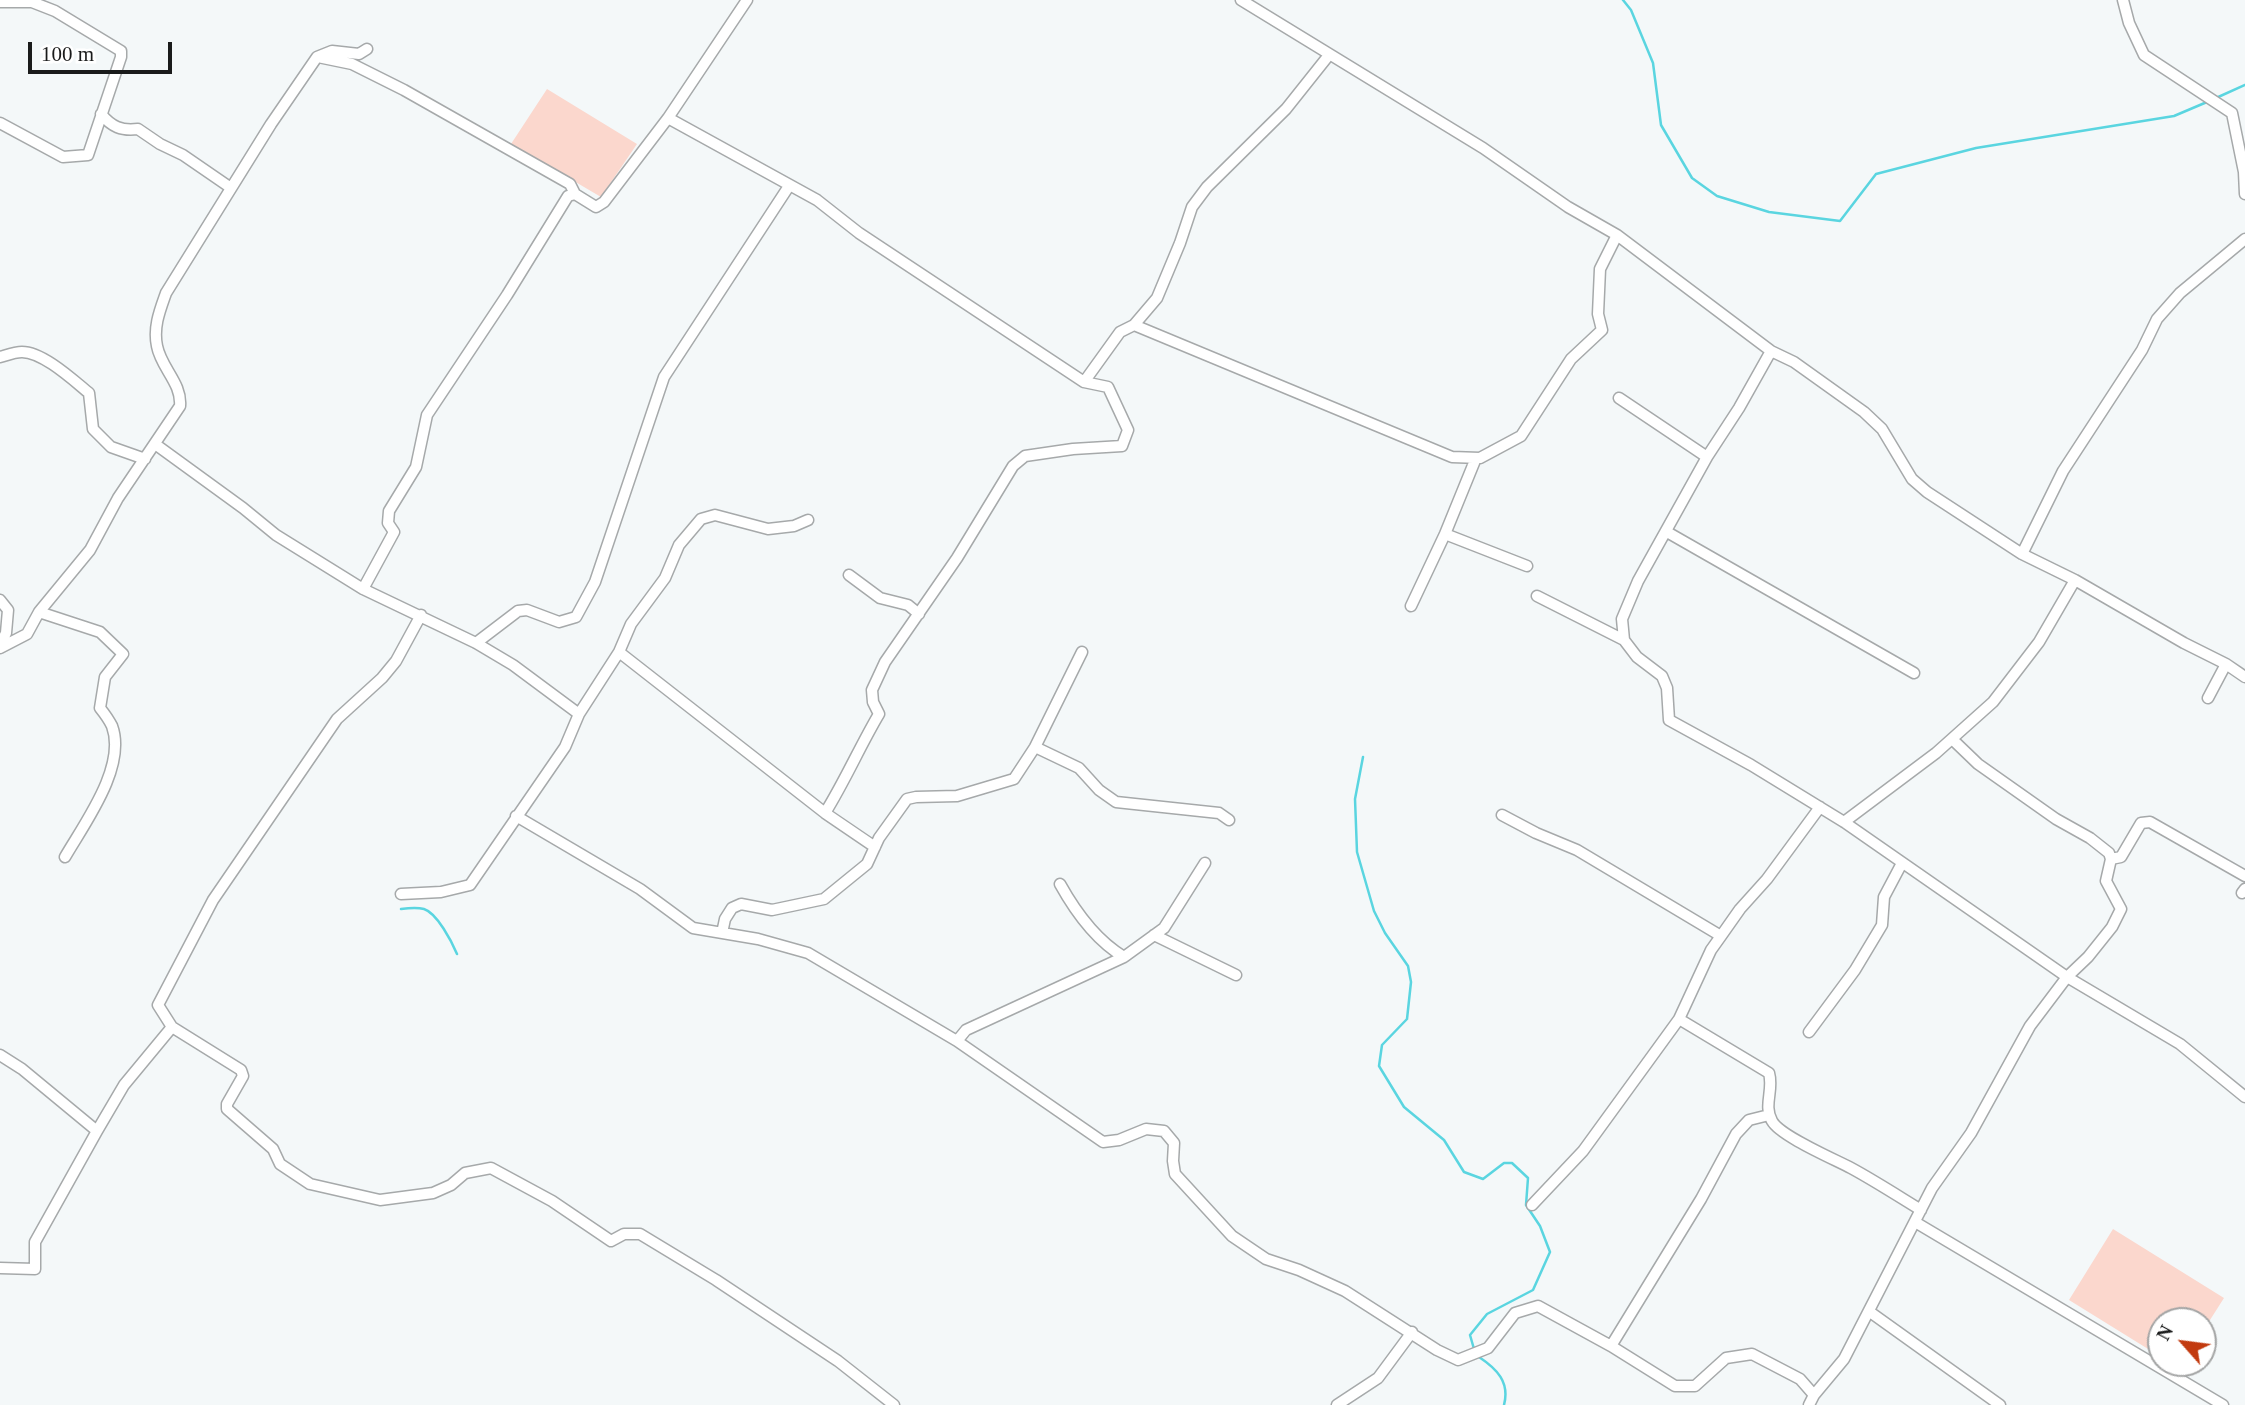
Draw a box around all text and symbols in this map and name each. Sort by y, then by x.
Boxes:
scale bar [32,28,175,72]
text: 100 m [41,42,94,66]
north arrow [2147,1307,2217,1377]
text: N [2152,1322,2177,1344]

